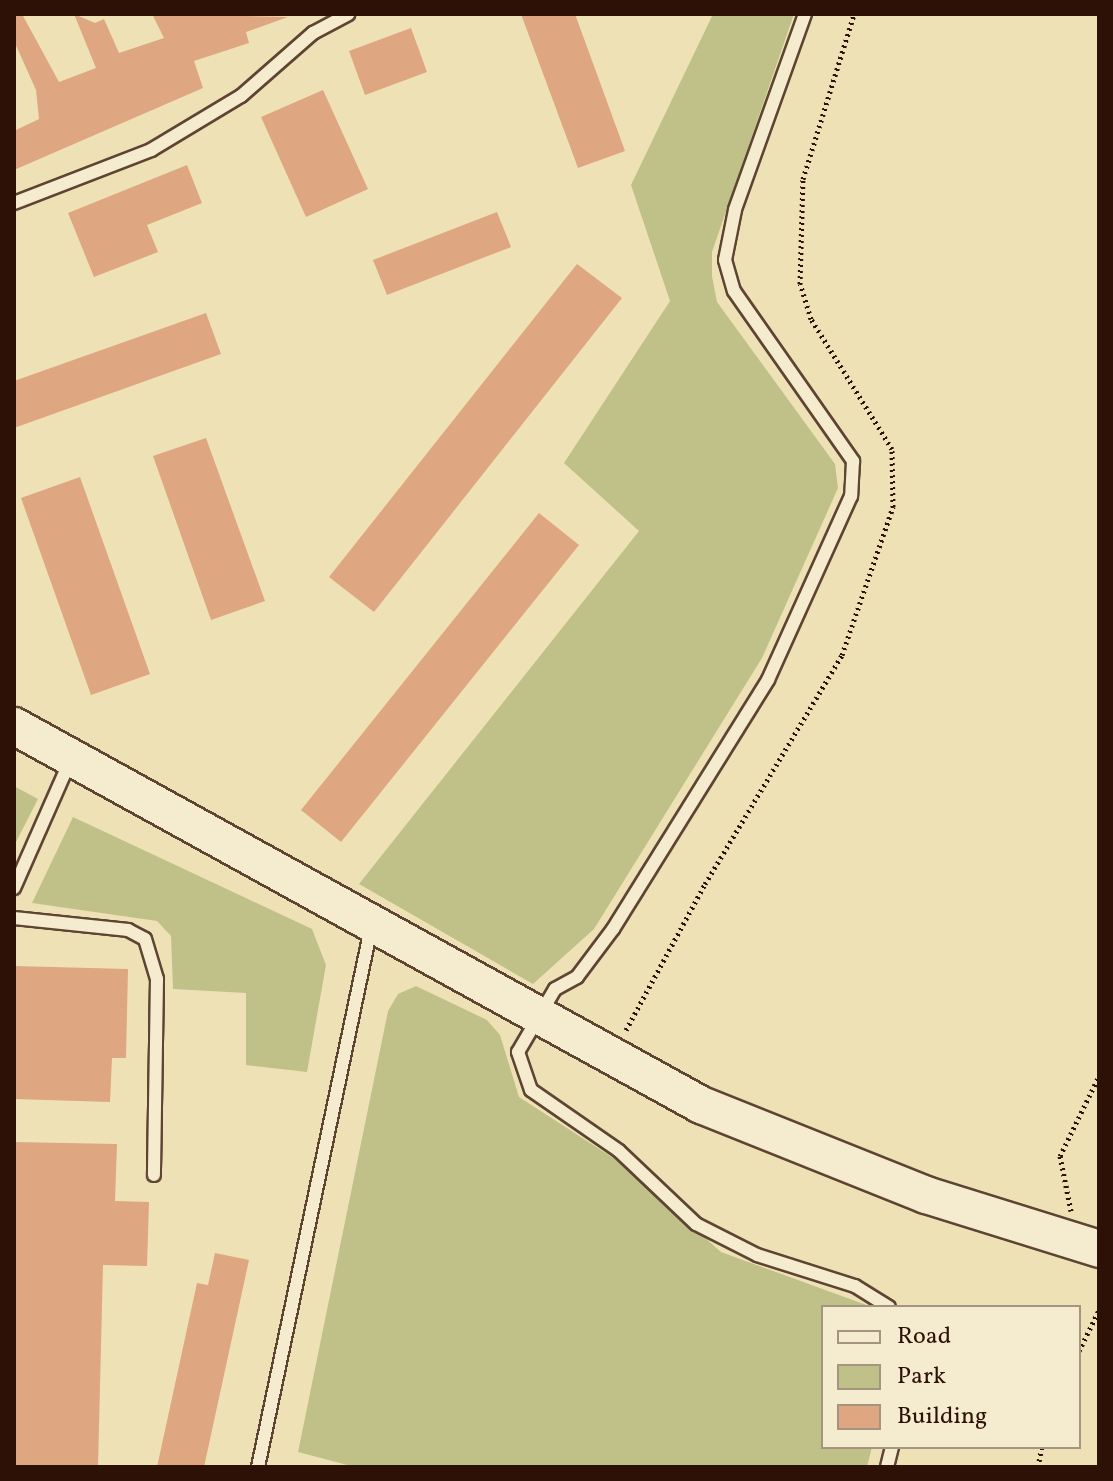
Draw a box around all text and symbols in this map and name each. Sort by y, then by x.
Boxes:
legend [821,1305,1081,1449]
text: Road [897,1320,951,1354]
text: Park [897,1360,946,1394]
text: Building [897,1400,987,1434]

